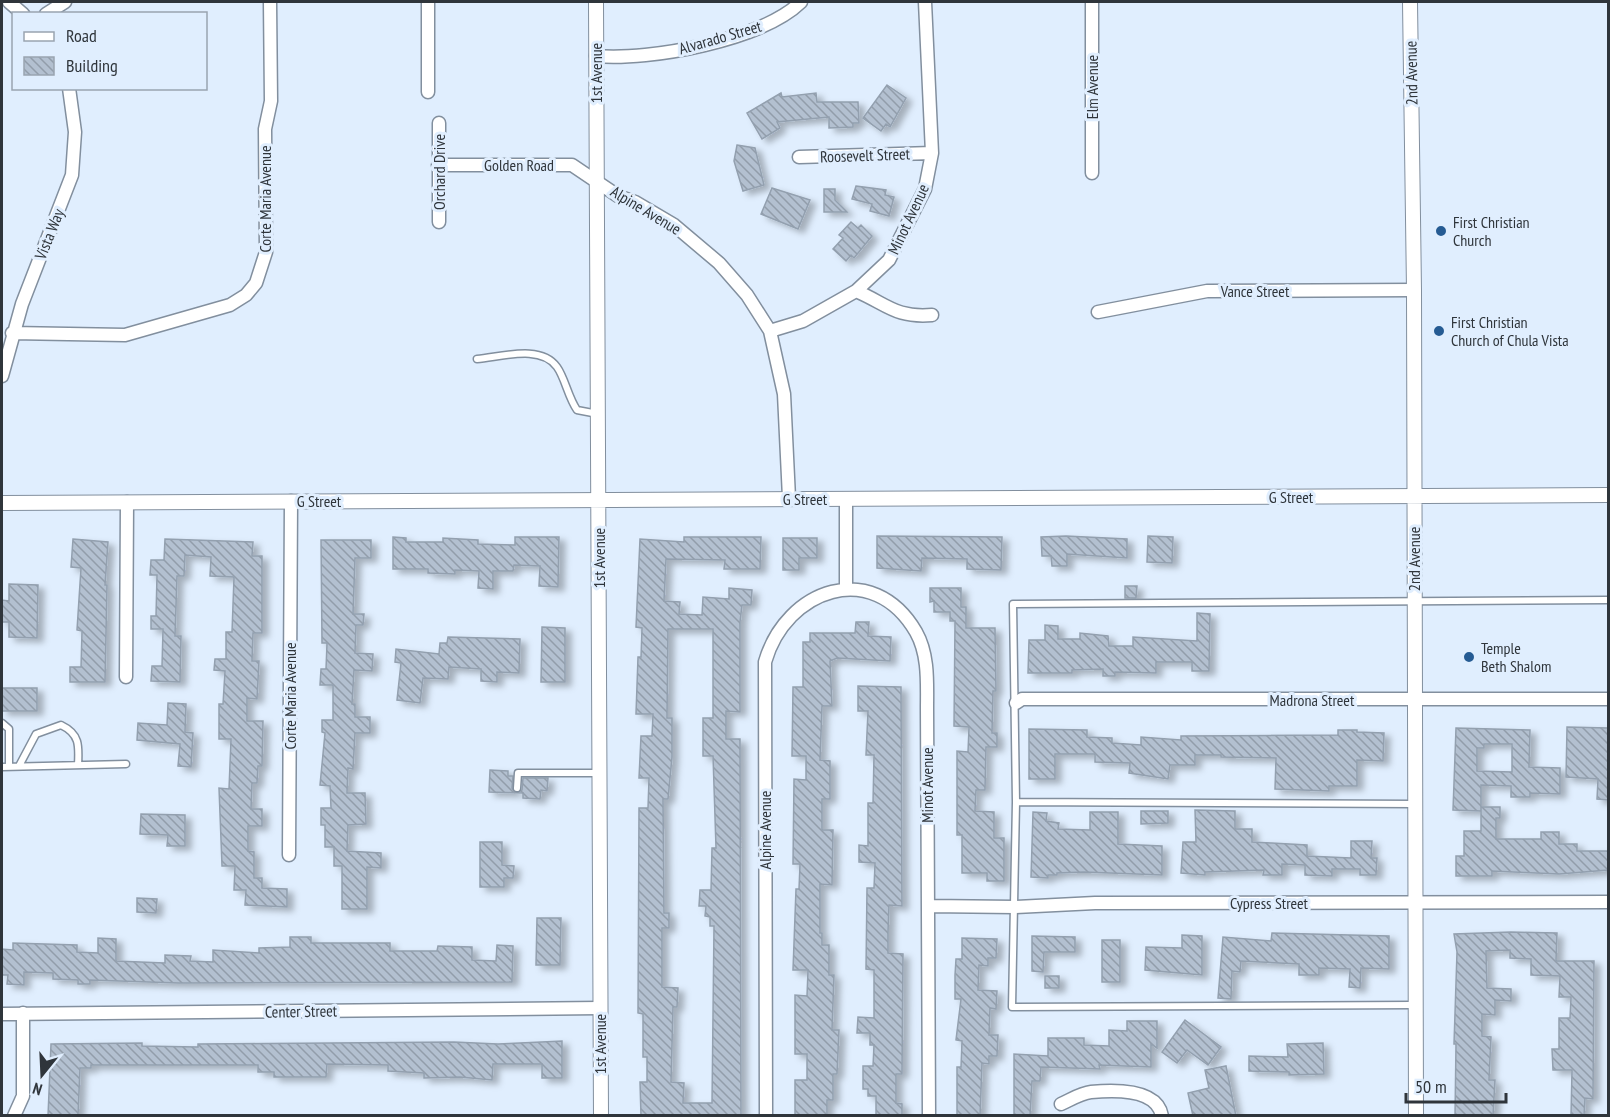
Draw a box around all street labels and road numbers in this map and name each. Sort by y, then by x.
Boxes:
street label: Alvarado Street [676,16,764,58]
street label: 2nd Avenue [1400,41,1422,105]
street label: 1st Avenue [586,43,606,103]
street label: Elm Avenue [1082,55,1102,119]
street label: Orchard Drive [429,134,449,210]
street label: Roosevelt Street [820,143,911,167]
street label: Corte Maria Avenue [255,145,275,253]
street label: Golden Road [484,155,554,175]
street label: Alpine Avenue [607,181,685,239]
street label: Minot Avenue [883,181,933,257]
street label: Vista Way [29,206,68,263]
street label: Vance Street [1220,281,1290,301]
street label: G Street [1269,487,1314,507]
street label: G Street [783,489,828,509]
street label: G Street [297,491,342,511]
street label: 2nd Avenue [1404,527,1424,591]
street label: 1st Avenue [589,528,609,588]
street label: Corte Maria Avenue [280,642,300,750]
street label: Madrona Street [1270,690,1355,710]
street label: Minot Avenue [917,747,937,823]
street label: Alpine Avenue [755,791,775,869]
street label: Cypress Street [1230,893,1309,913]
street label: Center Street [265,1000,338,1022]
street label: 1st Avenue [590,1014,610,1074]

